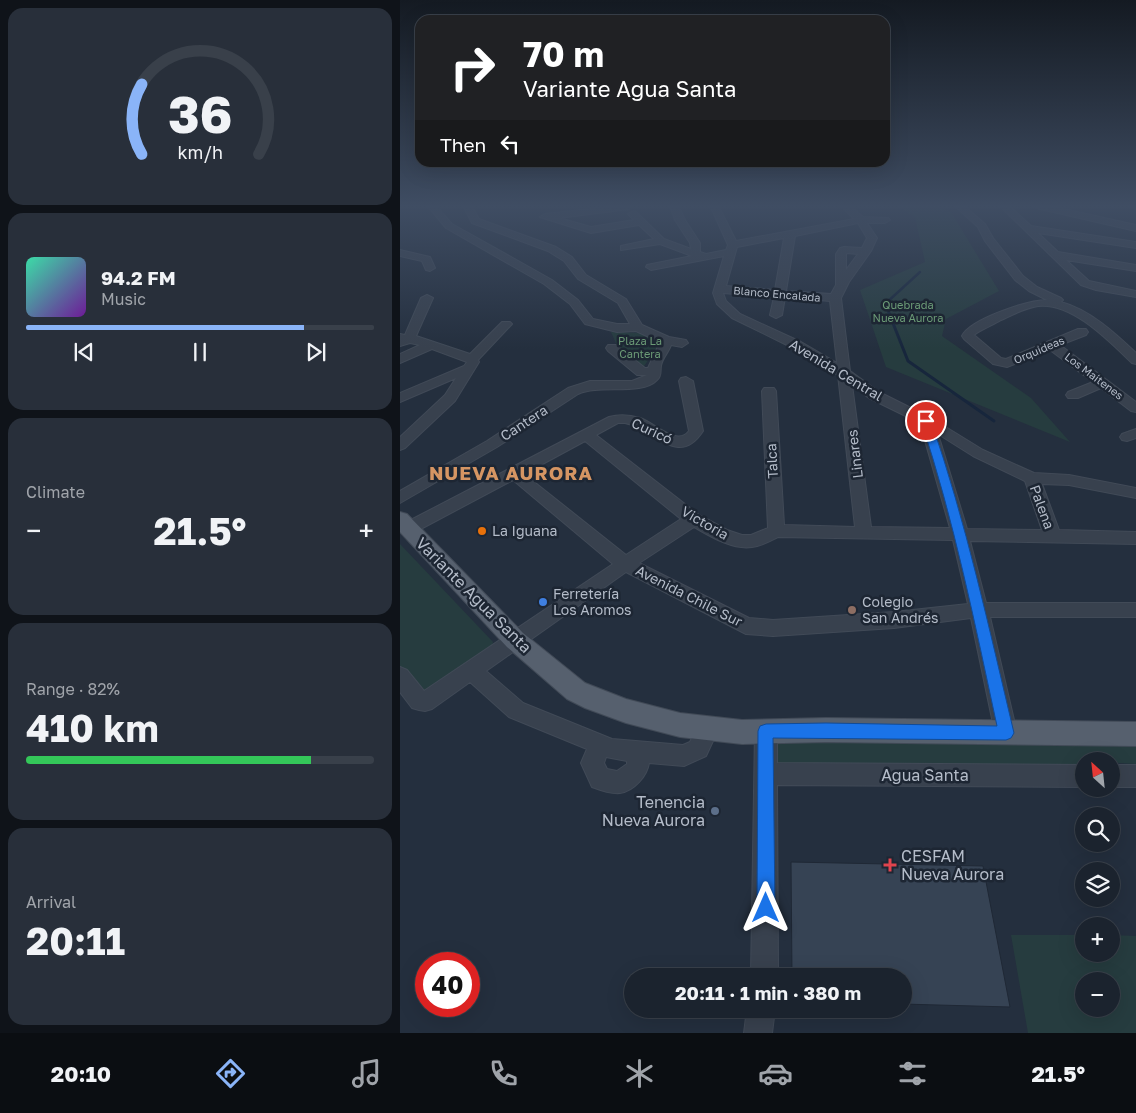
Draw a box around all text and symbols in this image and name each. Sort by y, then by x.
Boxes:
text: 70 m [523,33,604,75]
icon: right [440,35,505,100]
text: Variante Agua Santa [523,75,736,102]
text: 36 [168,82,232,144]
icon: left [496,130,524,158]
text: Then [440,133,486,156]
text: km/h [177,141,223,163]
text: 94.2 FM [101,266,176,289]
street label: Blanco Encalada [733,283,821,304]
text: Music [101,289,146,309]
park label: Quebrada Nueva Aurora [873,298,943,324]
street label: Orquideas [1011,333,1066,366]
park label: Plaza La Cantera [618,334,662,360]
street label: Avenida Central [786,335,886,404]
icon: previous [70,338,98,366]
icon: pause [186,338,214,366]
icon: next [302,338,330,366]
street label: Los Maitenes [1063,349,1126,402]
pin [905,400,947,442]
street label: Cantera [497,401,551,444]
icon: arrive [912,407,940,435]
street label: Curicó [629,414,675,447]
street label: Linares [843,429,866,479]
street label: Talca [762,443,781,479]
district label: NUEVA AURORA [429,461,593,484]
text: Climate [26,482,85,502]
street label: Palena [1027,482,1058,531]
street label: Victoria [679,502,732,543]
text: 21.5° [154,508,246,553]
text: − [26,514,41,547]
text: + [359,514,374,547]
place label: La Iguana [492,522,557,539]
marker: La Iguana [476,525,488,537]
street label: Variante Agua Santa [412,533,536,657]
street label: Avenida Chile Sur [633,561,746,630]
place label: Ferretería Los Aromos [553,585,631,618]
place label: Colegio San Andrés [862,593,938,626]
marker: Ferretería Los Aromos [537,596,549,608]
marker: Colegio San Andrés [846,604,858,616]
text: Range · 82% [26,679,120,699]
text: 410 km [26,705,159,750]
north arrow [1075,752,1120,798]
map controls [1075,752,1120,1017]
street label: Agua Santa [881,765,969,785]
place label: Tenencia Nueva Aurora [602,792,705,830]
marker: Tenencia Nueva Aurora [709,805,721,817]
button: search [1075,807,1120,852]
place label: CESFAM Nueva Aurora [901,846,1004,884]
marker: CESFAM Nueva Aurora [883,858,897,872]
button: layers [1075,862,1120,907]
position arrow [739,881,791,933]
text: Arrival [26,892,76,912]
button: + [1075,917,1120,962]
text: 20:11 [26,918,125,963]
speed limit sign: 40 [415,952,480,1017]
button: − [1075,972,1120,1017]
text: 20:11 · 1 min · 380 m [675,981,861,1004]
icon: directions [213,1056,248,1091]
icon: music [349,1056,384,1091]
icon: phone [486,1056,521,1091]
icon: climate [622,1056,657,1091]
icon: car [758,1056,793,1091]
icon: filters [895,1056,930,1091]
text: 20:10 [51,1060,111,1087]
text: 21.5° [1031,1060,1085,1087]

